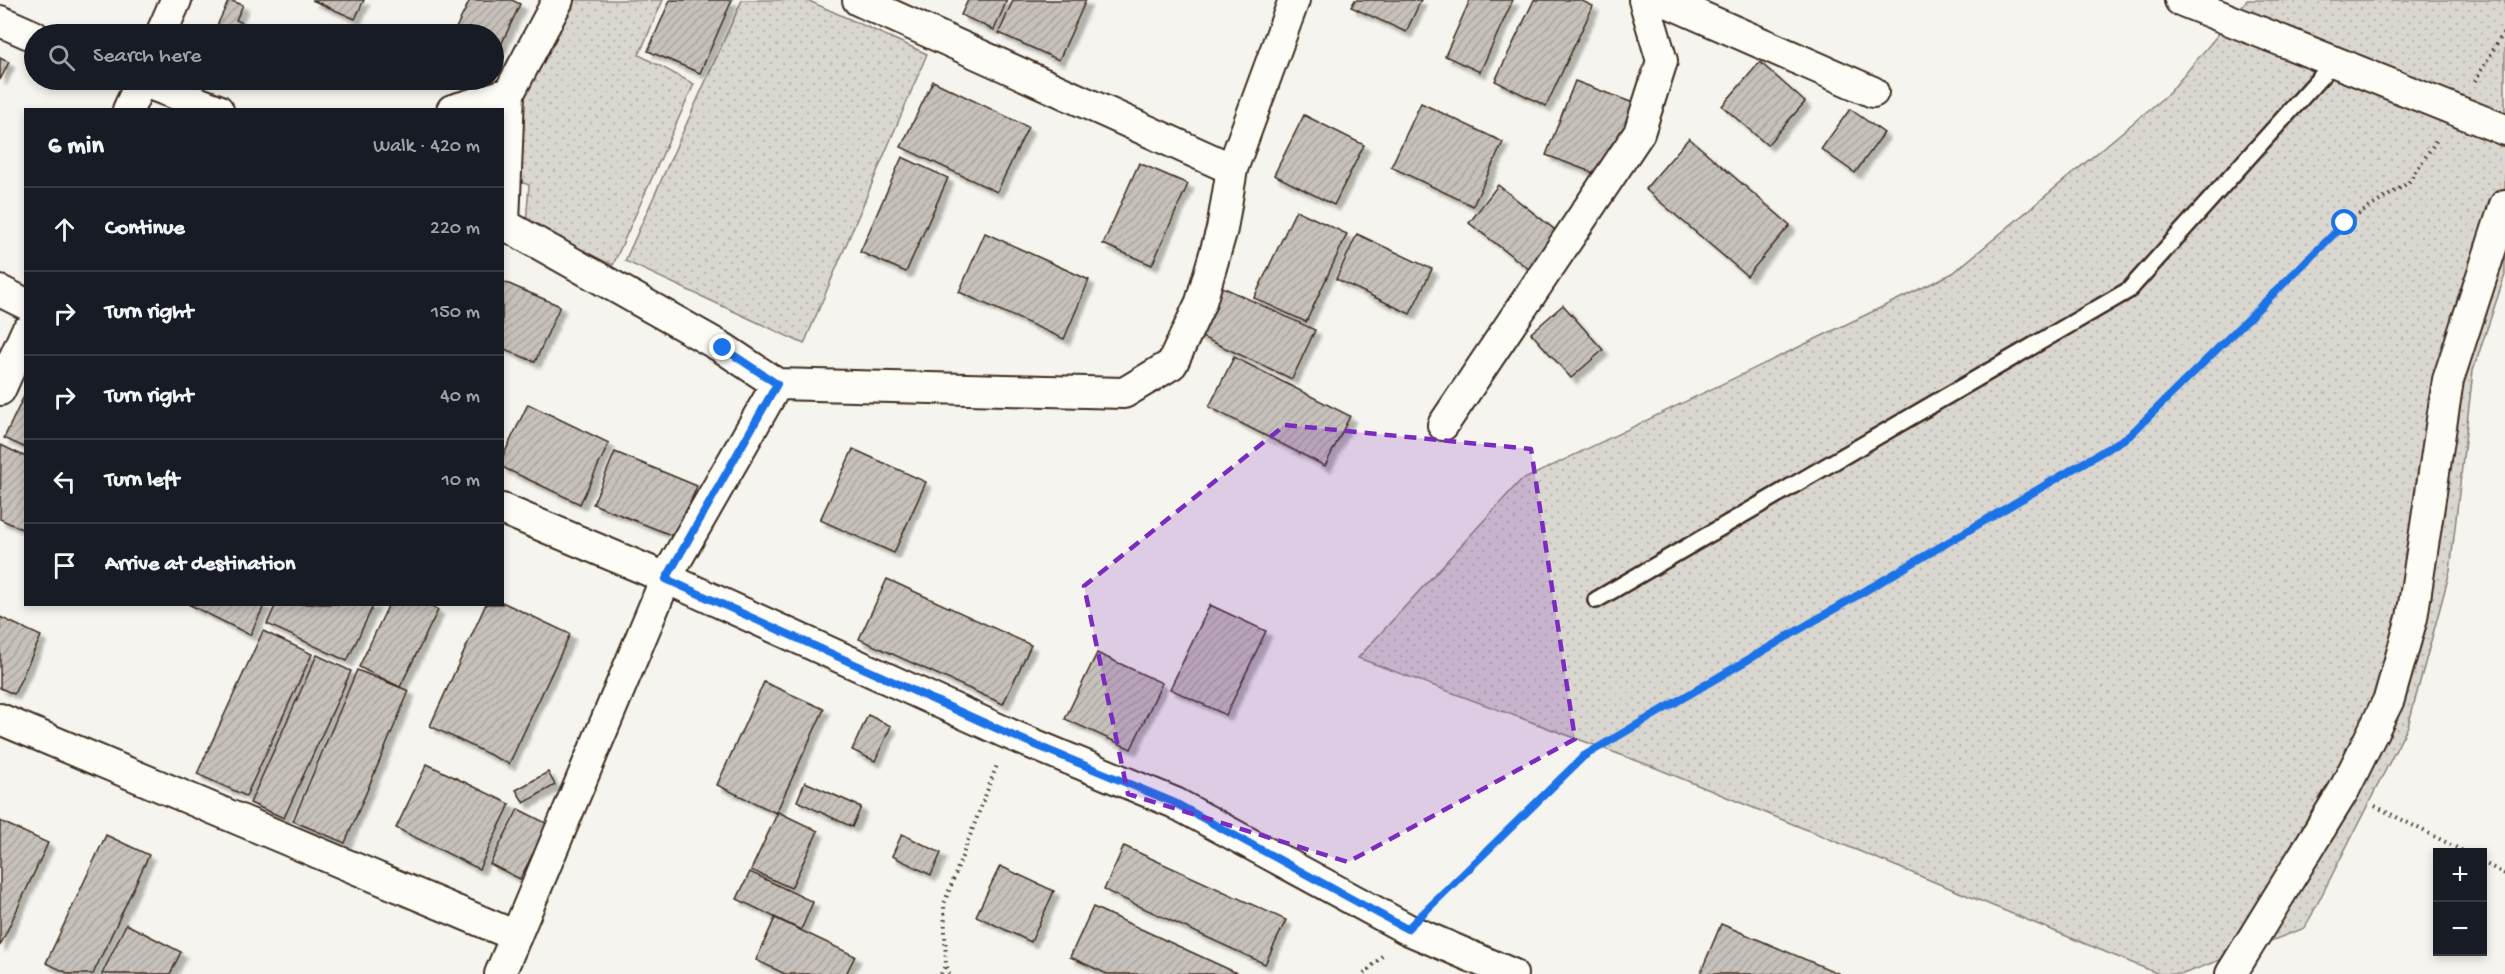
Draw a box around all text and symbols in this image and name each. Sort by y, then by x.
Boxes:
search box [24,24,504,90]
icon: search [45,41,78,74]
text: Search here [93,44,201,70]
text: 6 min [48,132,104,163]
text: Walk · 420 m [373,136,480,159]
route start [2331,209,2357,235]
icon: ahead [48,213,81,246]
text: Continue [105,216,185,242]
text: 220 m [430,218,480,241]
icon: right [48,297,81,330]
text: Turn right [105,300,193,326]
text: 150 m [431,302,480,325]
route end [709,334,735,360]
icon: right [48,381,81,414]
text: Turn right [105,384,193,410]
text: 40 m [440,386,480,409]
icon: left [48,465,81,498]
text: Turn left [105,468,179,494]
text: 10 m [442,470,480,493]
icon: arrive [48,549,81,582]
text: Arrive at destination [105,552,295,578]
map controls [2433,848,2487,956]
button: + [2433,848,2487,902]
button: − [2433,902,2487,956]

